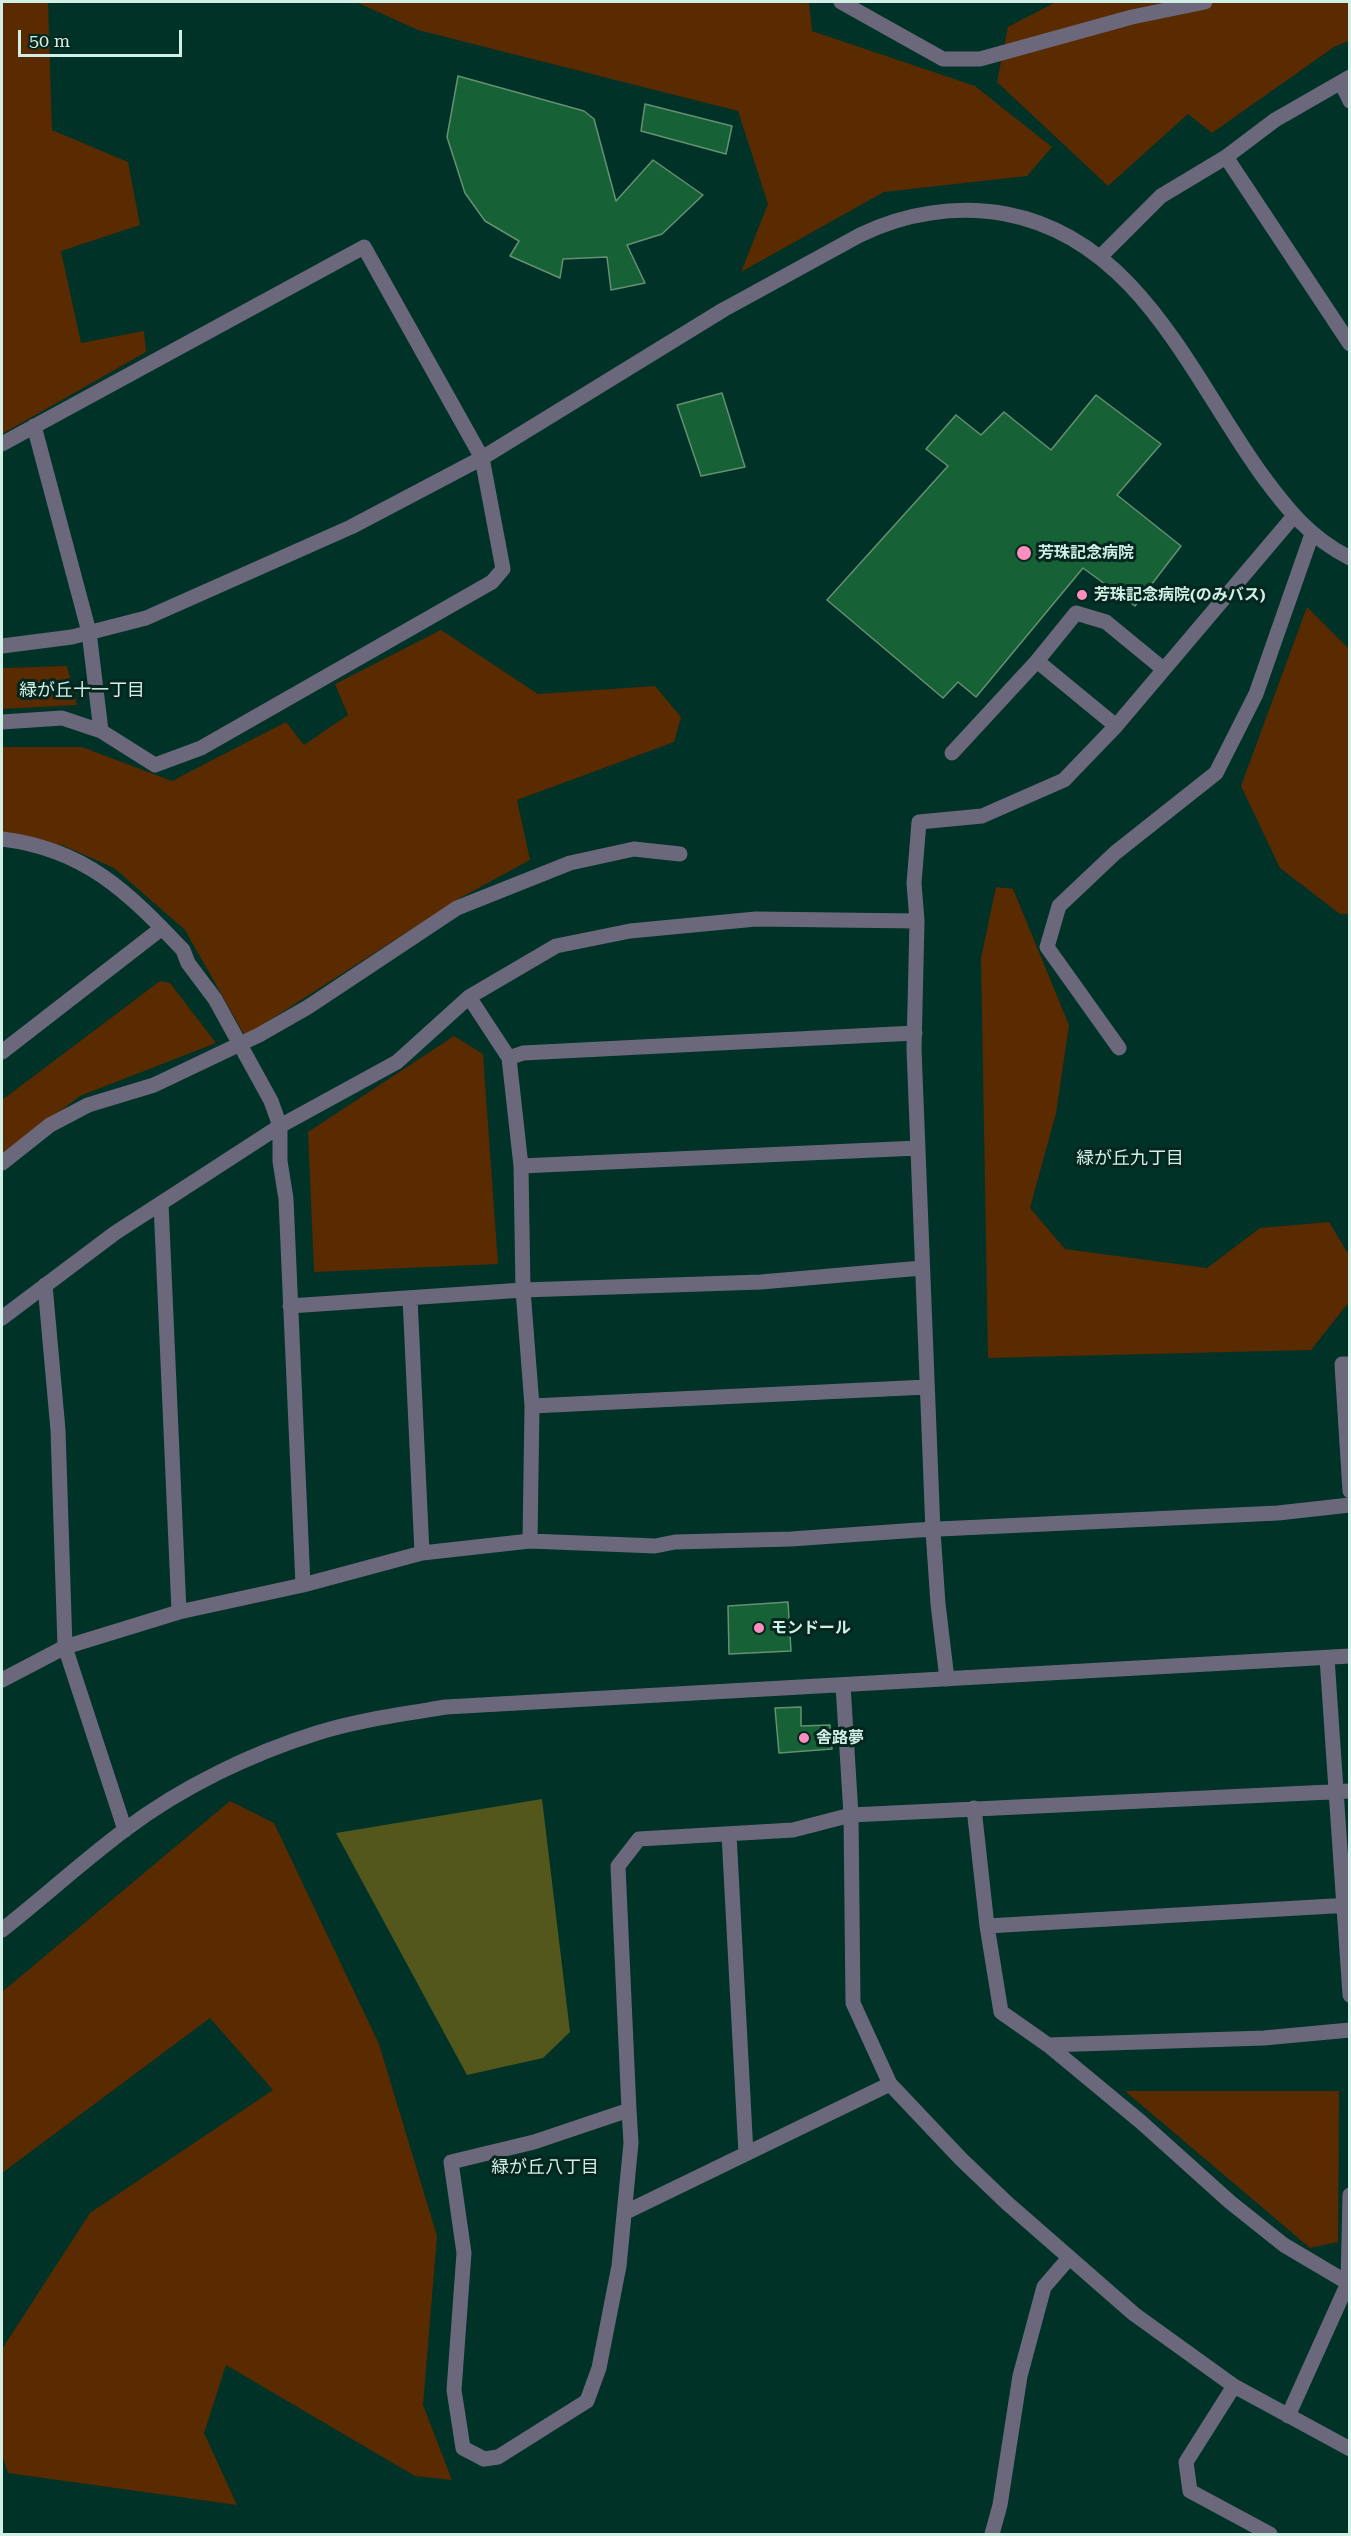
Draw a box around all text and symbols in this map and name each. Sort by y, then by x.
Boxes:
scale bar [21,18,184,56]
text: 50 m [29,30,70,51]
place label: 芳珠記念病院 [1038,543,1134,563]
marker: 芳珠記念病院 [1015,544,1033,562]
place label: 芳珠記念病院(のみバス) [1094,585,1265,605]
marker: 芳珠記念病院(のみバス) [1075,588,1089,602]
district label: 緑が丘十一丁目 [19,680,145,702]
district label: 緑が丘九丁目 [1076,1148,1184,1170]
place label: モンドール [771,1618,851,1638]
marker: モンドール [752,1621,766,1635]
place label: 舎路夢 [816,1728,864,1748]
marker: 舎路夢 [797,1731,811,1745]
district label: 緑が丘八丁目 [491,2157,599,2179]

